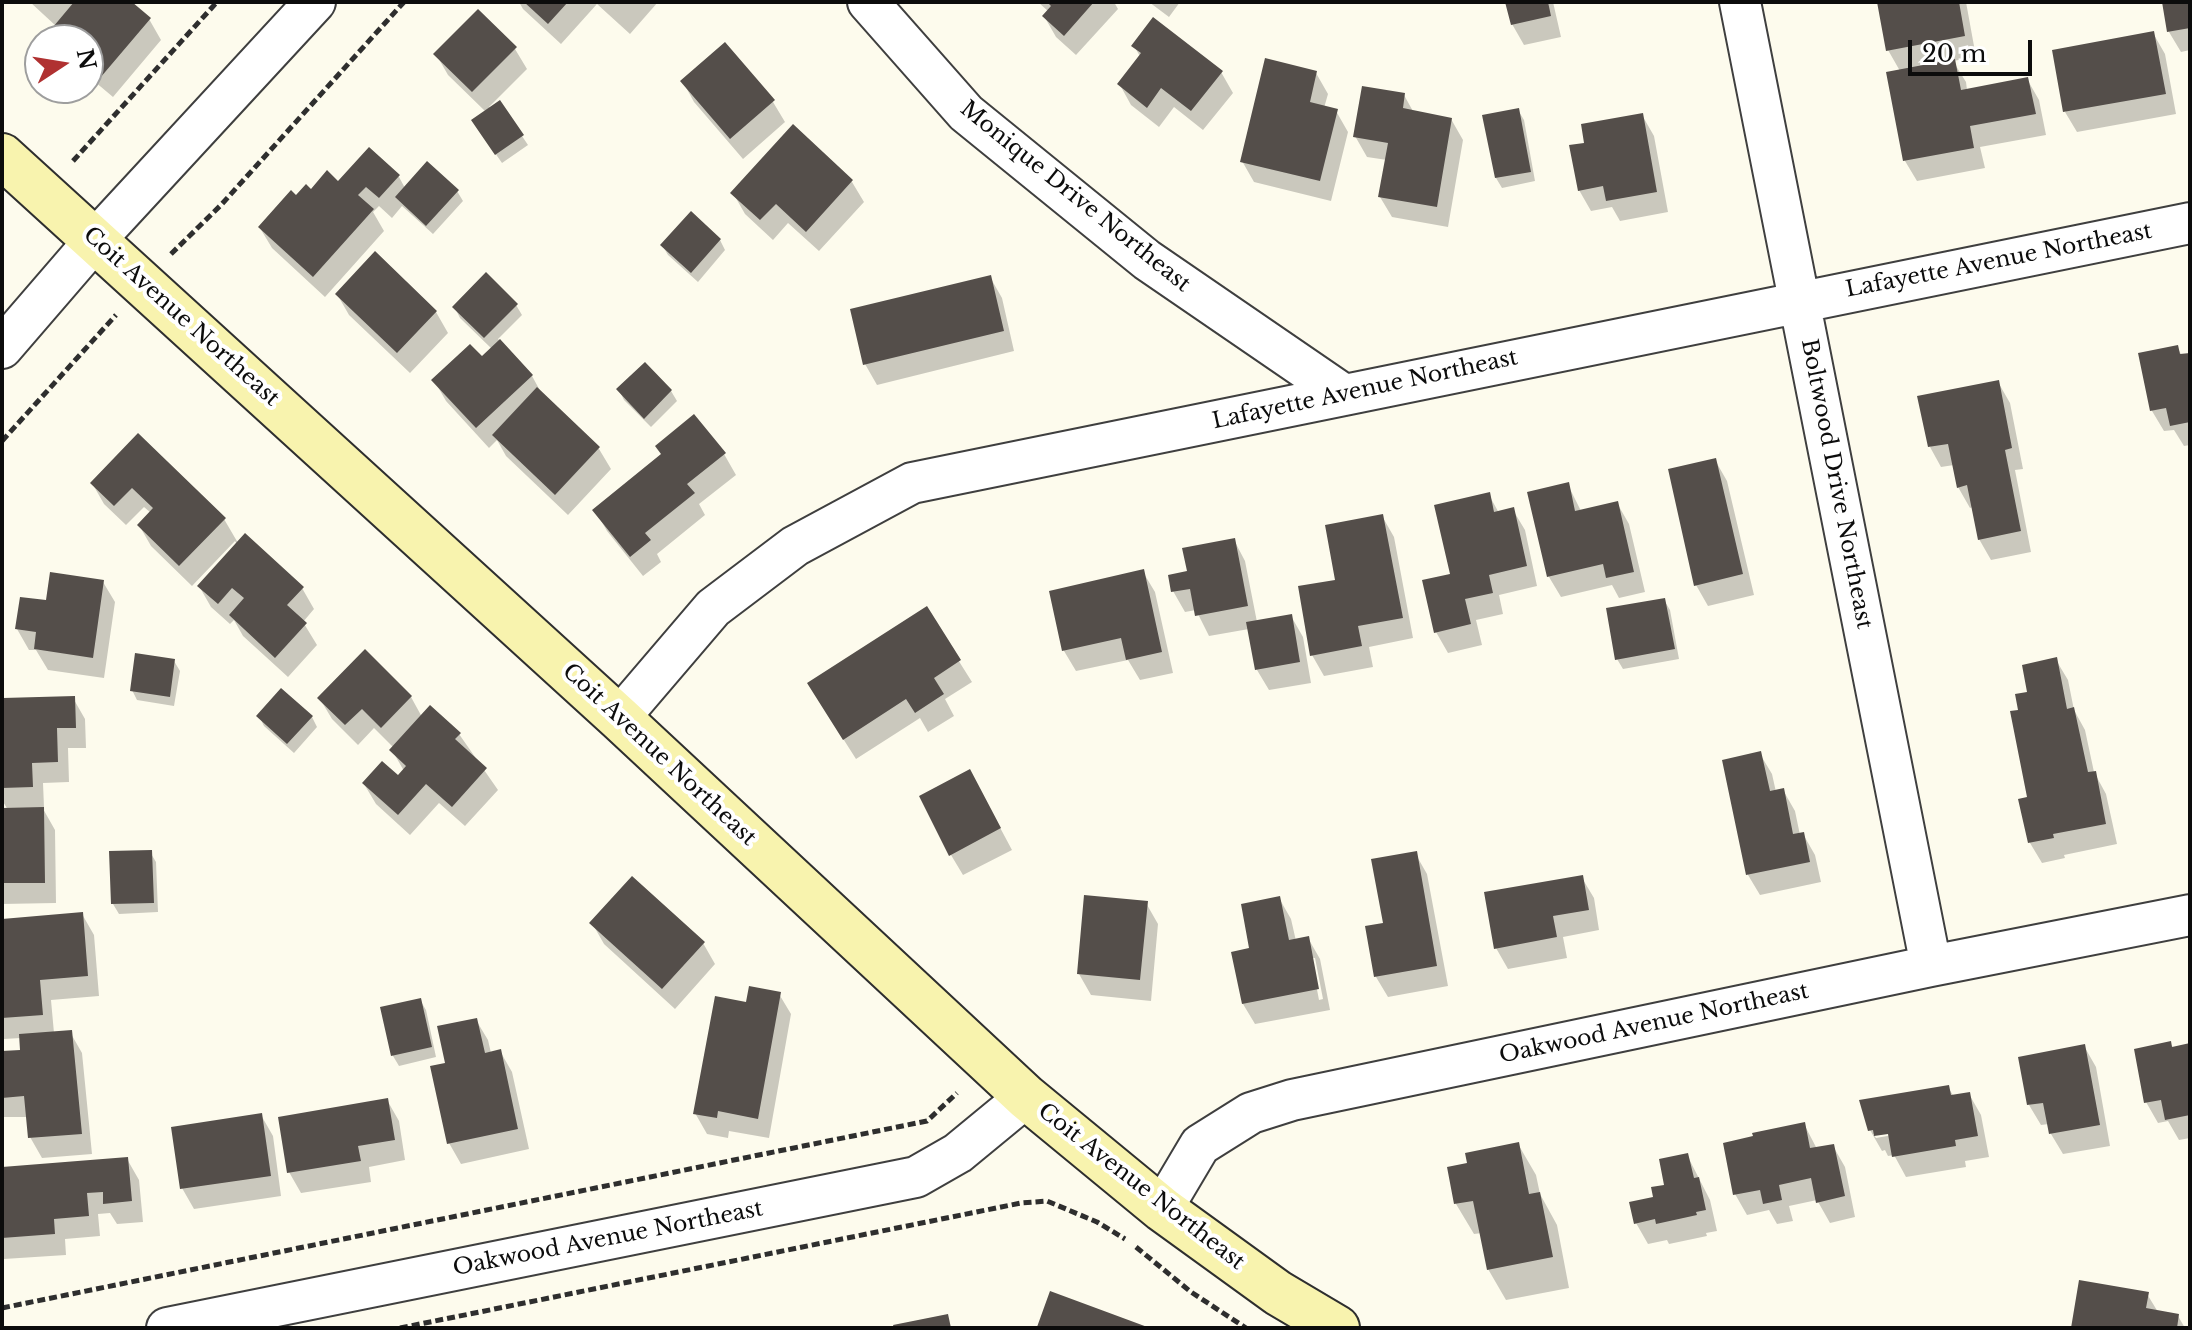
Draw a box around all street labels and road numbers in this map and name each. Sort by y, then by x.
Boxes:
street label: Monique Drive Northeast [955,96,1195,298]
street label: Lafayette Avenue Northeast [1844,218,2154,304]
street label: Coit Avenue Northeast [77,222,285,412]
street label: Boltwood Drive Northeast [1795,337,1877,631]
street label: Lafayette Avenue Northeast [1210,345,1520,435]
street label: Coit Avenue Northeast [557,658,761,852]
street label: Oakwood Avenue Northeast [1497,978,1811,1070]
street label: Coit Avenue Northeast [1032,1098,1250,1276]
street label: Oakwood Avenue Northeast [451,1196,765,1282]

